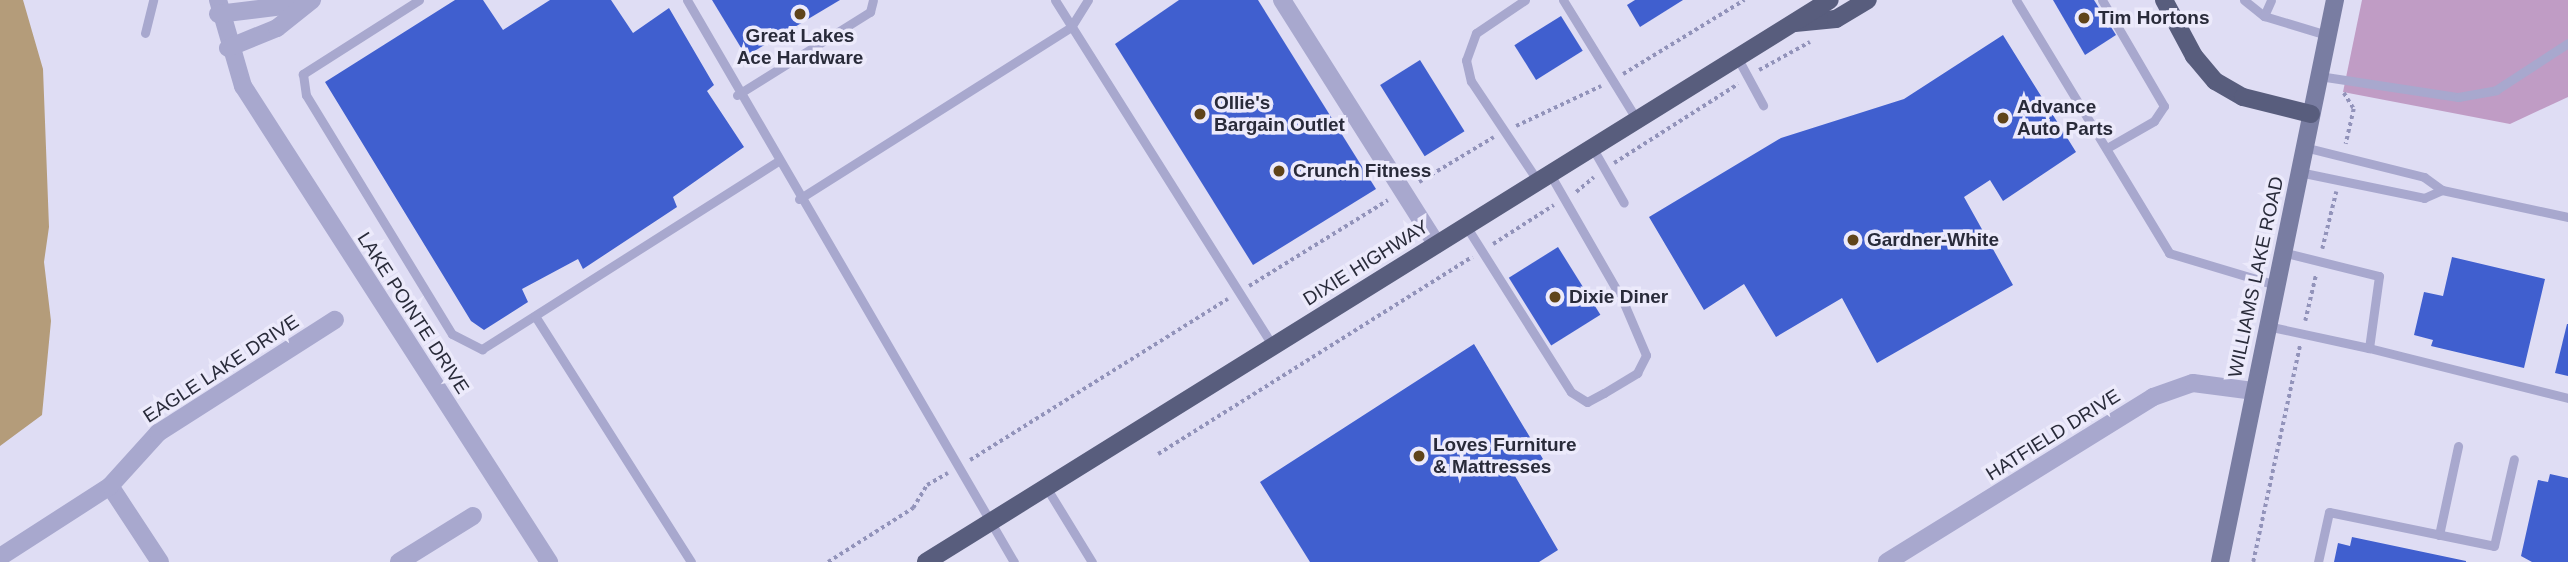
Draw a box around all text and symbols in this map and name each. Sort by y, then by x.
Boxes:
marker: Great Lakes Ace Hardware [792,6,808,22]
place label: Tim Hortons [2098,7,2210,29]
marker: Tim Hortons [2076,10,2092,26]
place label: Great Lakes Ace Hardware [737,25,863,69]
place label: Ollie's Bargain Outlet [1214,92,1345,136]
place label: Advance Auto Parts [2017,96,2113,140]
marker: Ollie's Bargain Outlet [1192,106,1208,122]
marker: Advance Auto Parts [1995,110,2011,126]
place label: Crunch Fitness [1293,160,1431,182]
marker: Crunch Fitness [1271,163,1287,179]
street label: WILLIAMS LAKE ROAD [2224,174,2288,380]
street label: DIXIE HIGHWAY [1299,215,1433,311]
street label: LAKE POINTE DRIVE [352,228,474,398]
place label: Gardner-White [1867,229,1999,251]
marker: Gardner-White [1845,232,1861,248]
place label: Dixie Diner [1569,286,1668,308]
marker: Dixie Diner [1547,289,1563,305]
street label: EAGLE LAKE DRIVE [139,310,303,428]
street label: HATFIELD DRIVE [1982,385,2124,485]
place label: Loves Furniture & Mattresses [1433,434,1577,478]
marker: Loves Furniture & Mattresses [1411,448,1427,464]

